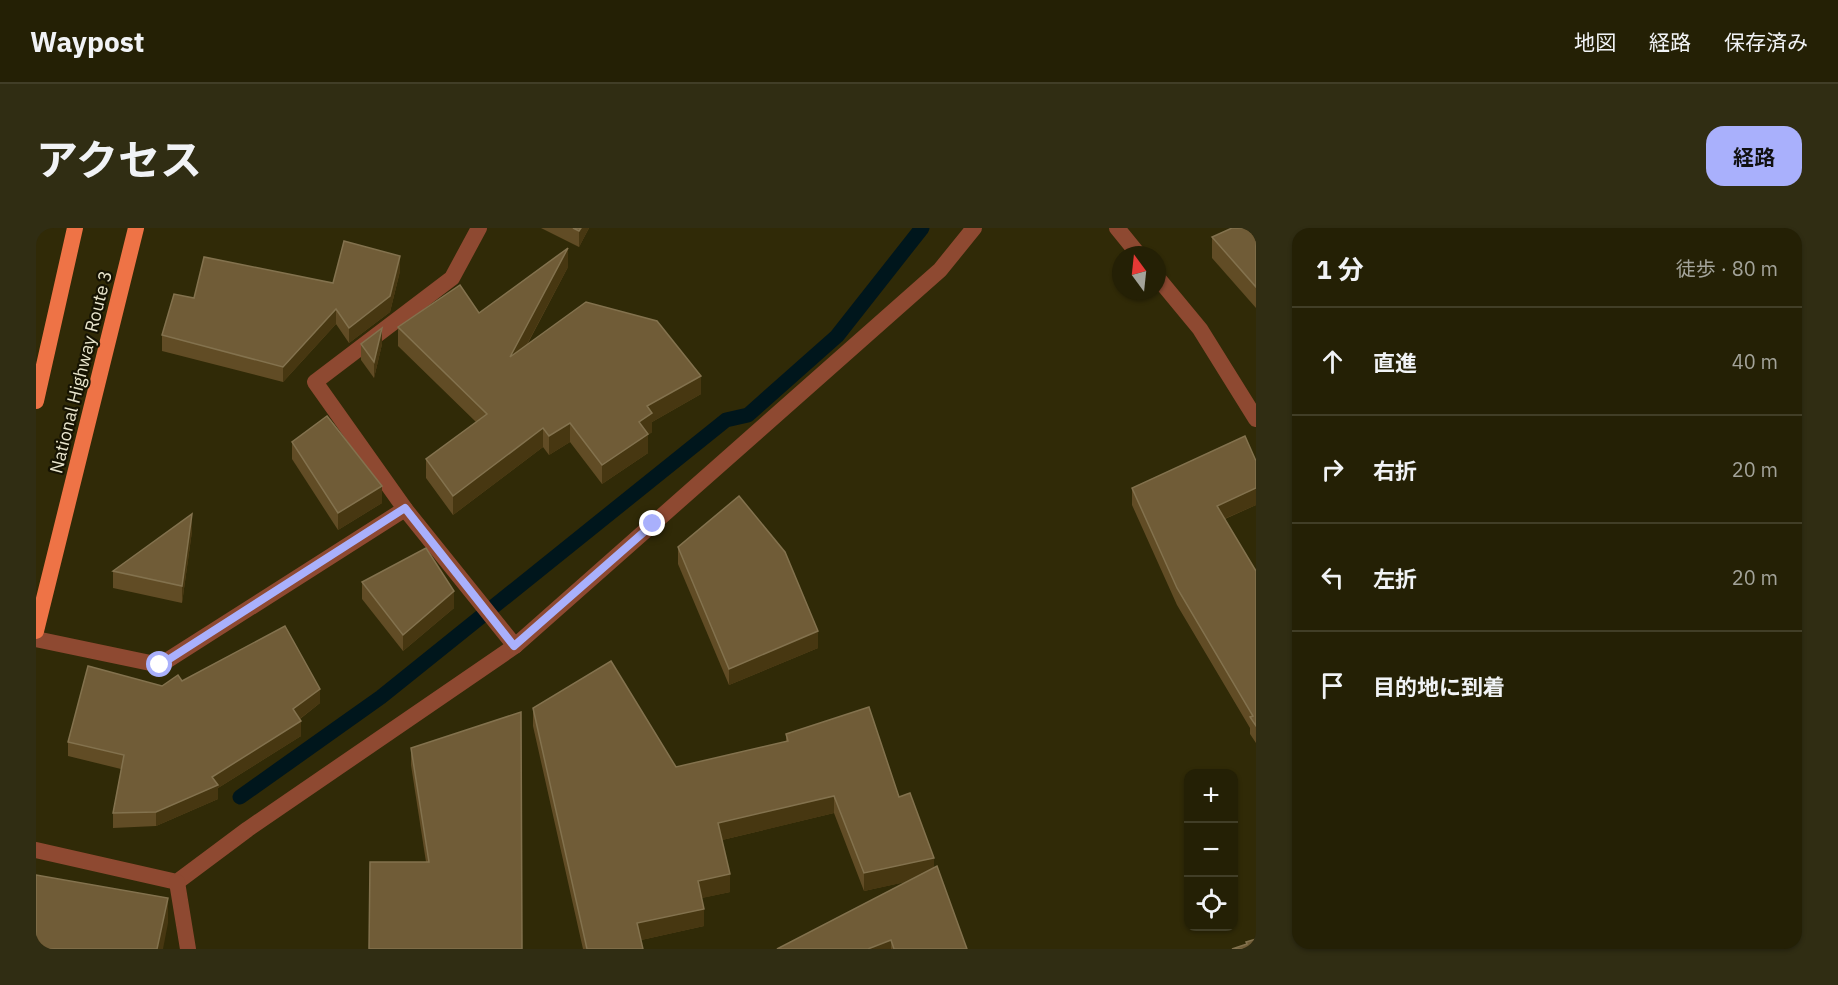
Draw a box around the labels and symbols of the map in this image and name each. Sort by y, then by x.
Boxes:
north arrow [1112,246,1166,300]
street label: National Highway Route 3 [44,268,117,476]
route end [639,510,665,536]
route start [146,651,172,677]

